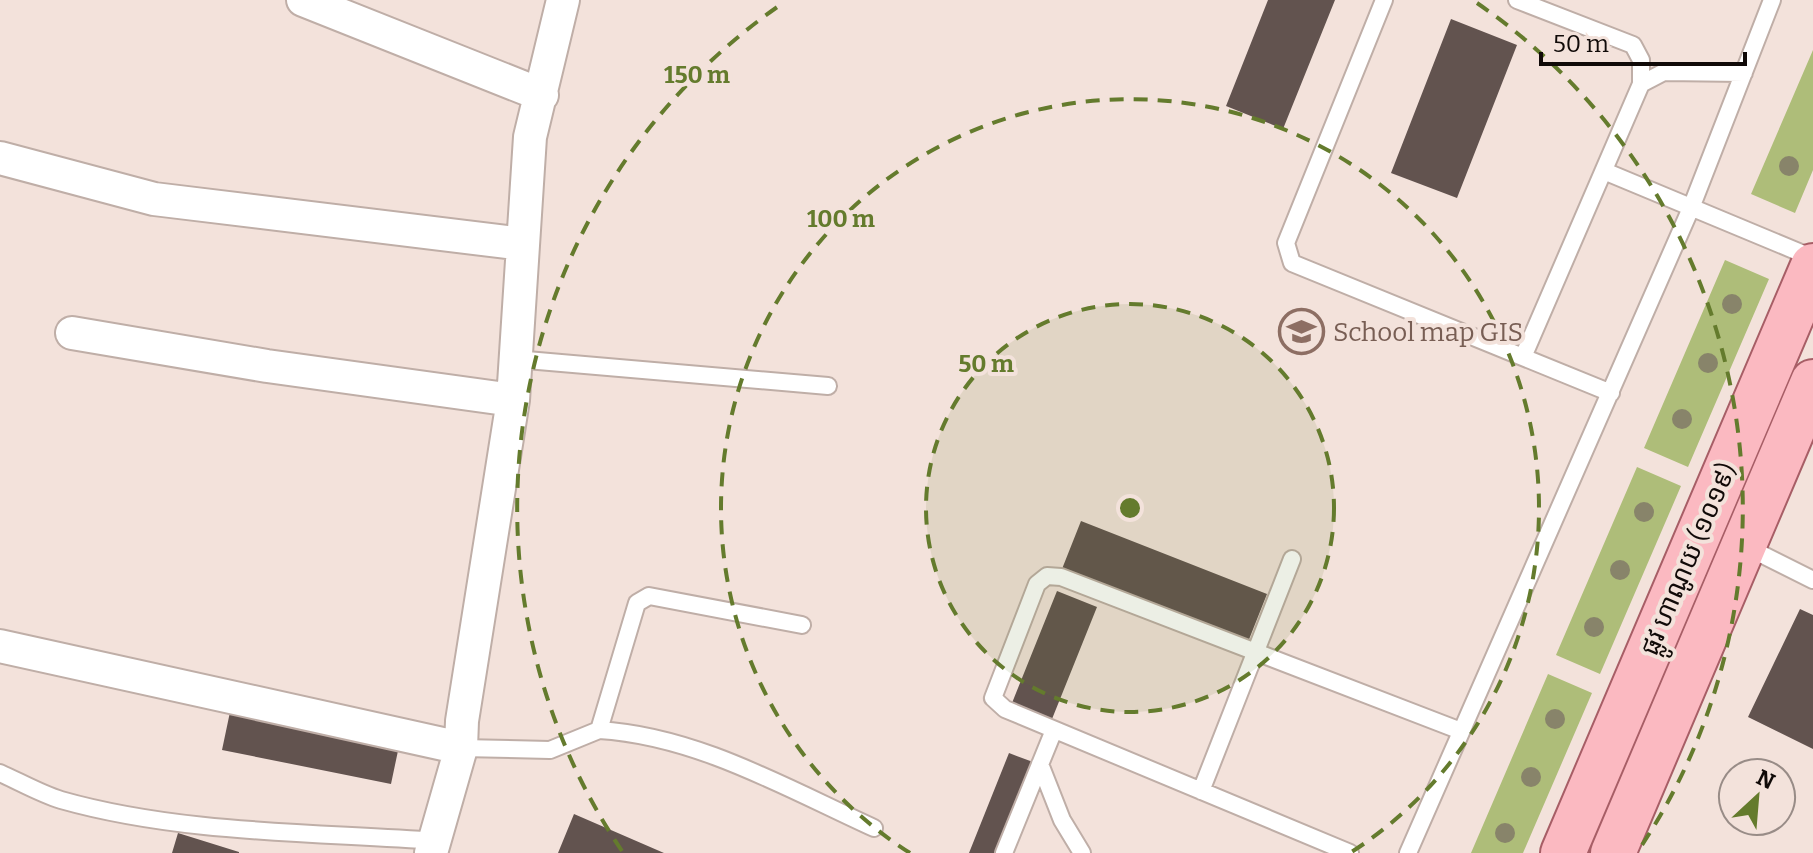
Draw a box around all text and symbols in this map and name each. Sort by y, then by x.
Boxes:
scale bar [1541,16,1745,66]
text: 50 m [1553,30,1609,58]
text: 150 m [664,61,730,89]
text: 100 m [807,205,875,233]
school or university icon: School map GIS [1278,308,1326,356]
place label: School map GIS [1333,317,1523,348]
text: 50 m [958,350,1014,378]
street label: ផ្លូវ ហាណូយ (១០១៩) [1634,458,1750,663]
centre of rings [1116,494,1144,522]
north arrow [1717,757,1797,837]
text: N [1752,764,1779,795]

